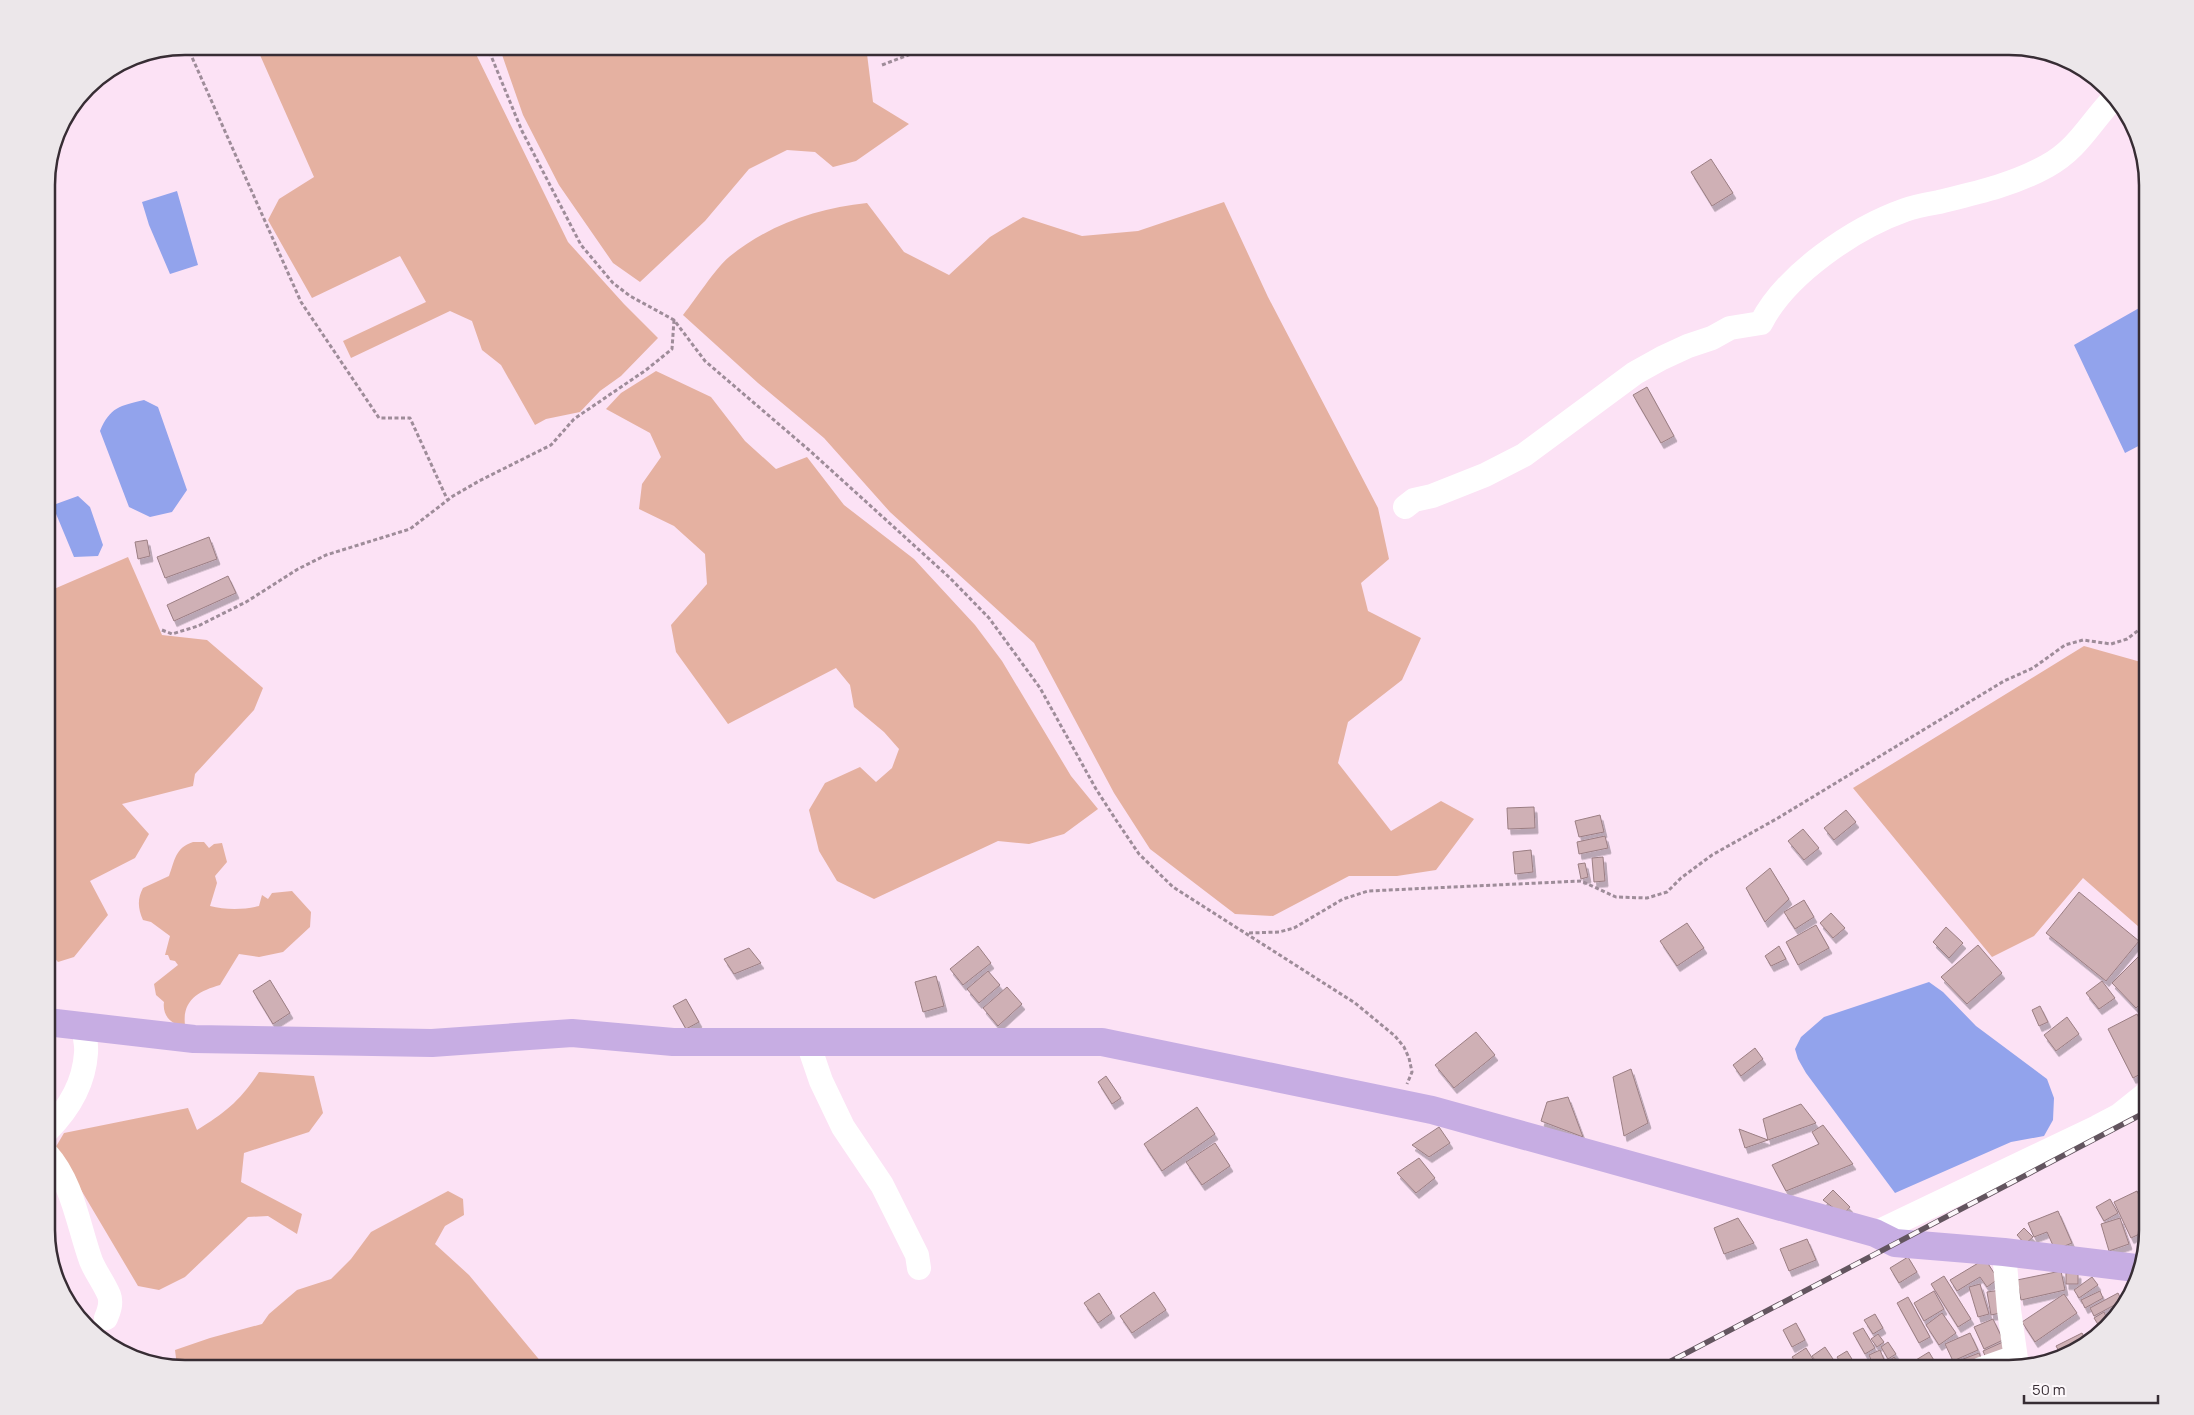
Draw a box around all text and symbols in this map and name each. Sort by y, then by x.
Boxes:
scale bar [2024,1372,2158,1404]
text: 50 m [2032,1379,2066,1400]

